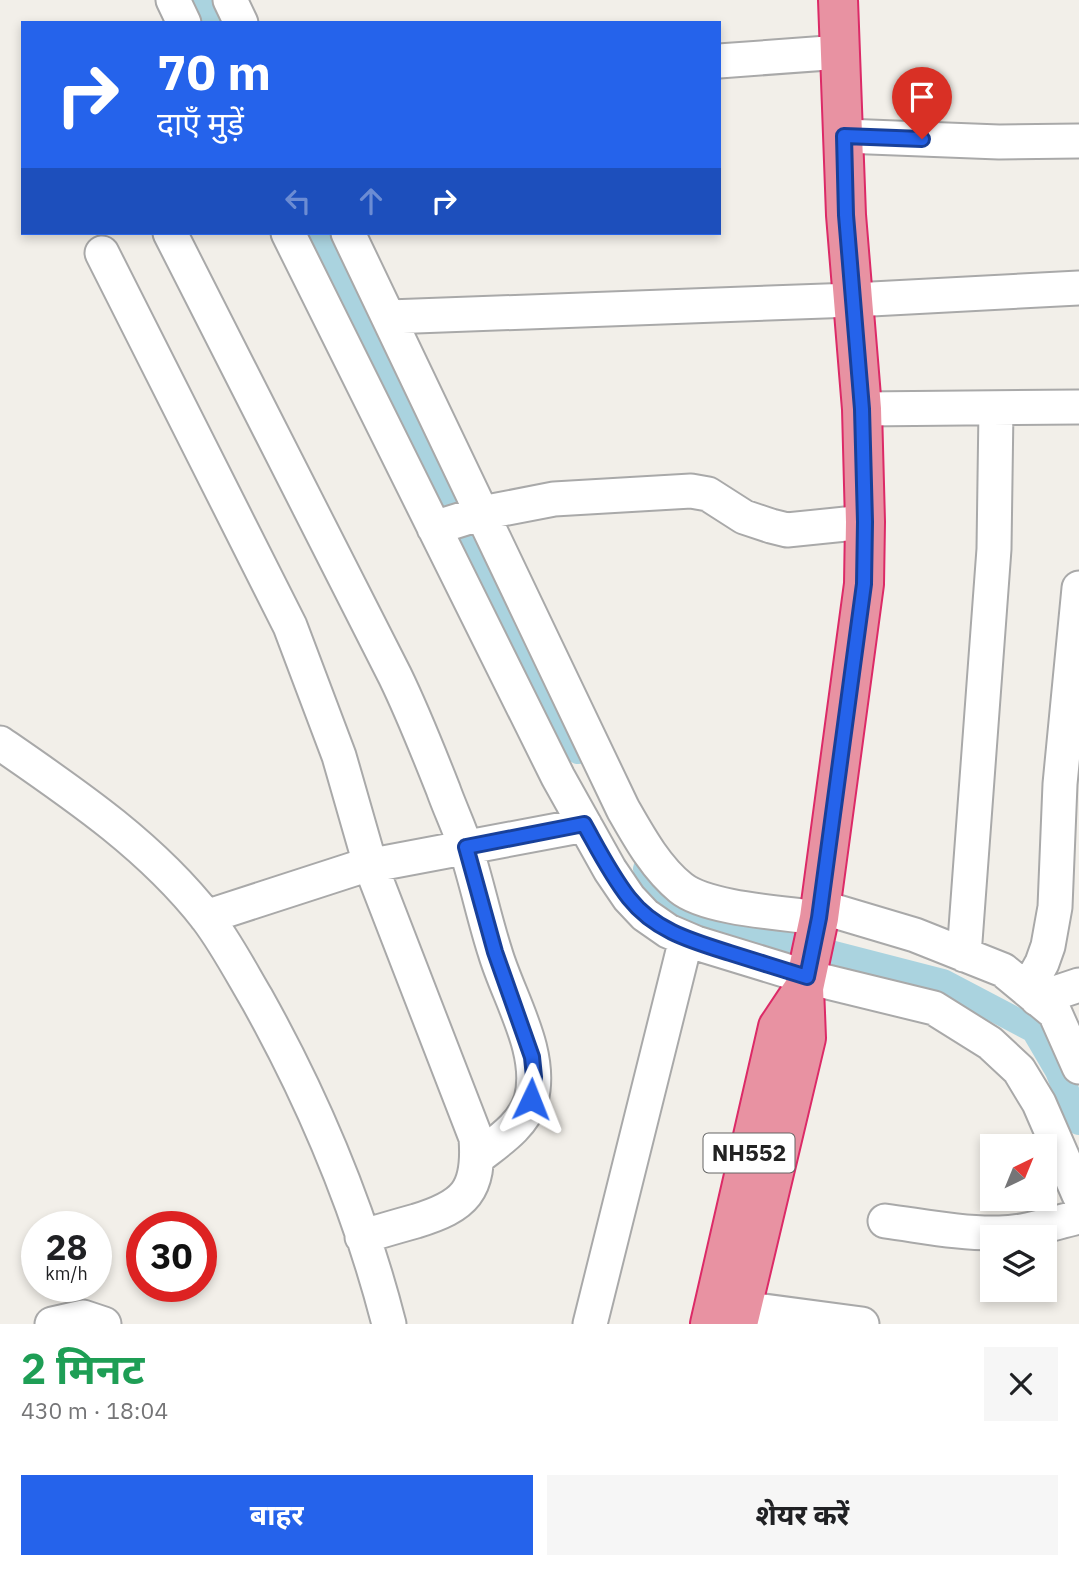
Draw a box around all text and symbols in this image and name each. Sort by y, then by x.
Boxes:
text: 70 m [157,40,271,103]
icon: right [42,49,133,140]
pin [892,67,952,139]
icon: arrive [903,78,941,116]
text: दाएँ मुड़ें [157,102,244,144]
icon: left [279,182,317,220]
icon: ahead [352,182,390,220]
icon: right [425,182,463,220]
position arrow [494,1062,568,1136]
road number: NH552 [704,1134,794,1172]
north arrow [980,1134,1057,1211]
map controls [980,1134,1057,1302]
speed limit sign: 30 [126,1211,217,1302]
text: 28 [45,1224,88,1270]
button: layers [980,1225,1057,1302]
text: km/h [45,1262,88,1285]
text: 2 मिनट [21,1341,144,1396]
button: close [984,1347,1058,1421]
text: 430 m · 18:04 [21,1395,168,1425]
button: बाहर [21,1475,533,1555]
button: शेयर करें [547,1475,1058,1555]

